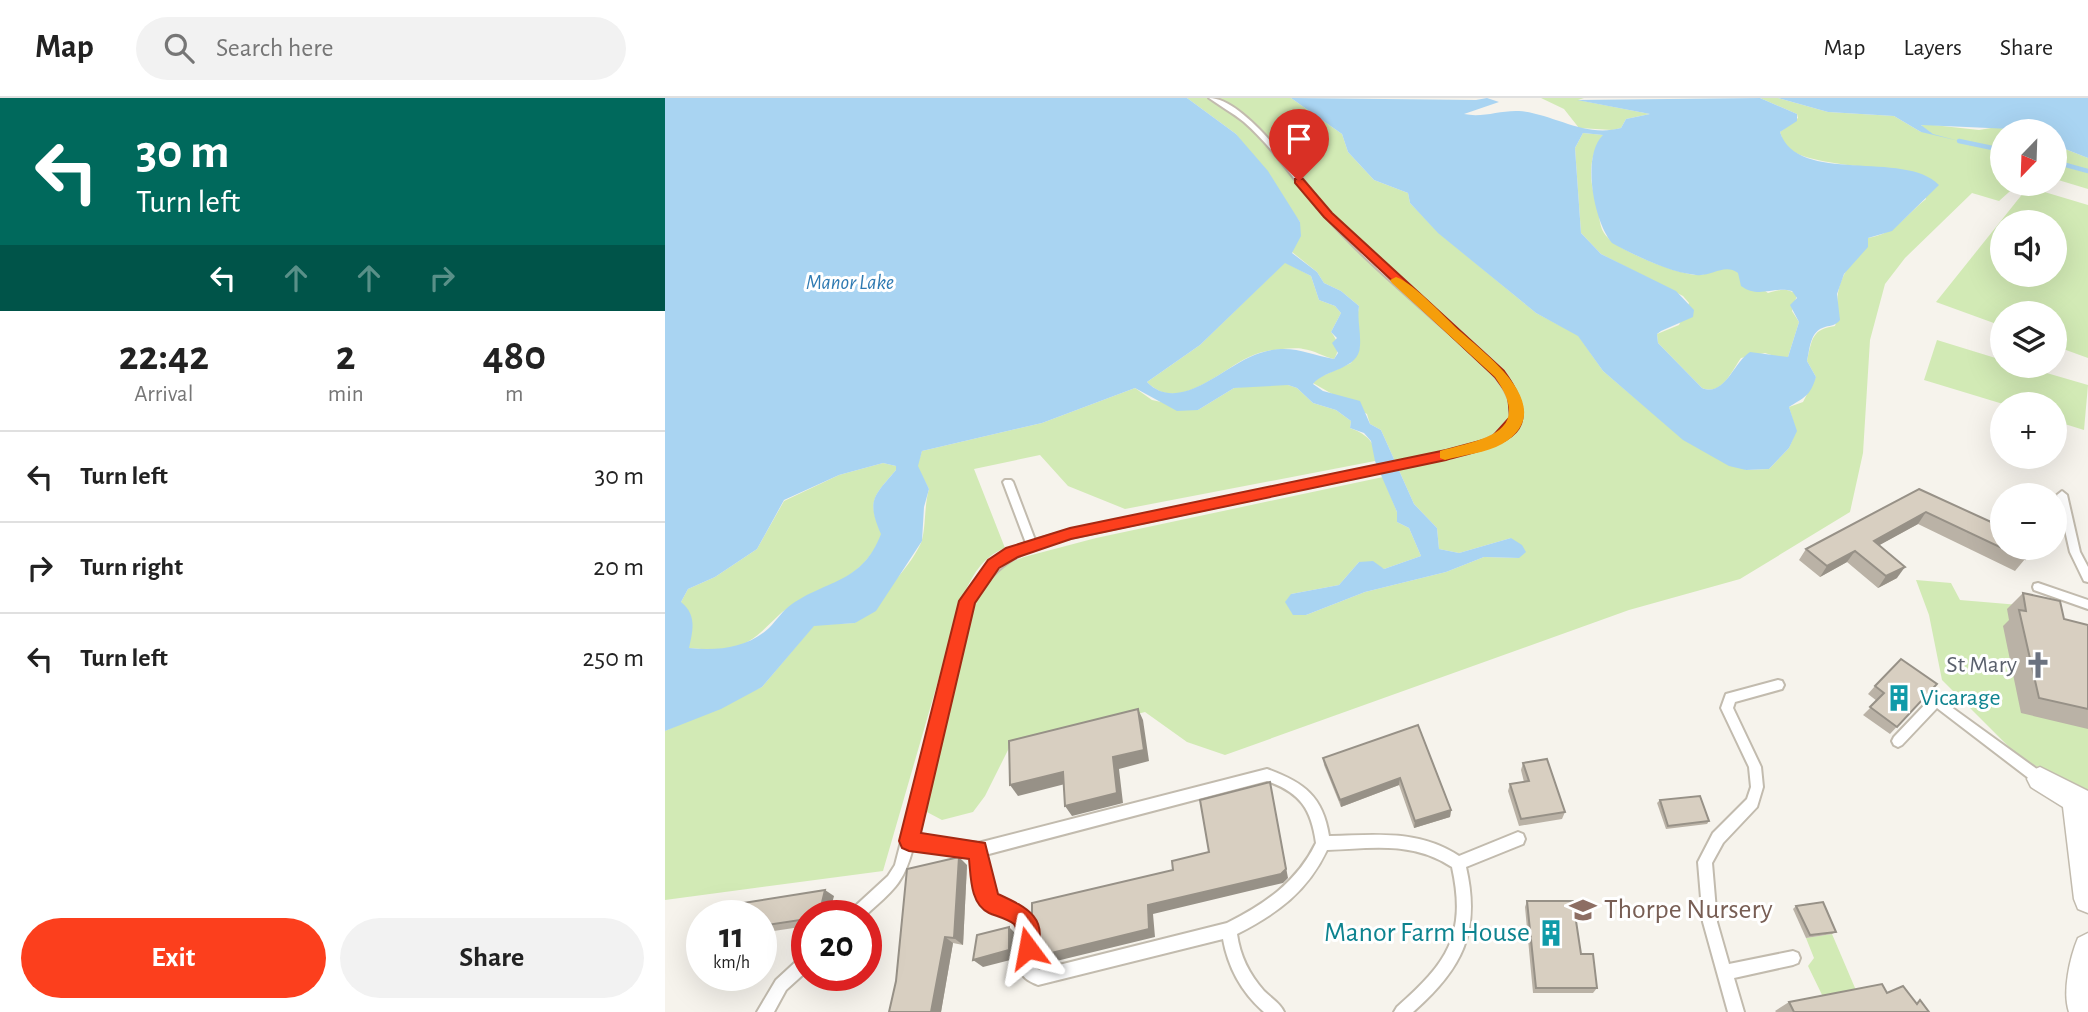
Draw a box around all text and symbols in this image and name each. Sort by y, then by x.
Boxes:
search box [136,17,626,80]
icon: search [160,29,198,67]
text: Map [35,31,94,64]
text: Search here [216,35,334,61]
text: Map [1823,36,1865,60]
text: Layers [1903,36,1962,60]
text: Share [2000,36,2053,60]
pin [1269,109,1329,181]
north arrow [1990,119,2067,196]
map controls [1990,119,2067,560]
icon: arrive [1280,120,1318,158]
icon: left [21,126,112,217]
text: 30 m [136,128,230,177]
text: Turn left [136,186,240,218]
button: sound [1990,210,2067,287]
icon: left [204,259,242,297]
icon: ahead [277,259,315,297]
icon: ahead [350,259,388,297]
icon: right [423,259,461,297]
water label: Manor Lake [806,272,894,293]
button: layers [1990,301,2067,378]
text: 22:42 [119,335,209,377]
text: 2 [336,335,356,377]
text: 480 [482,335,546,377]
text: Arrival [134,383,193,406]
text: min [328,383,364,406]
text: m [505,383,523,406]
button: + [1990,392,2067,469]
icon: left [21,458,59,496]
text: Turn left [80,463,168,489]
text: 30 m [594,463,644,489]
button: − [1990,483,2067,560]
icon: right [21,549,59,587]
text: Turn right [80,554,183,580]
text: 20 m [593,554,644,580]
icon: left [21,640,59,678]
text: Turn left [80,645,168,671]
text: 250 m [582,645,644,671]
church icon: St Mary [2023,650,2053,680]
place label: St Mary [1946,653,2017,677]
building icon: Vicarage [1884,683,1914,713]
place label: Vicarage [1920,686,2001,710]
school or university icon: Thorpe Nursery [1568,895,1598,925]
place label: Thorpe Nursery [1604,896,1773,924]
speed limit sign: 20 [791,900,882,991]
position arrow [991,911,1065,985]
button: Exit [21,918,326,998]
button: Share [340,918,644,998]
building icon: Manor Farm House [1536,918,1566,948]
text: 11 [719,919,744,954]
place label: Manor Farm House [1324,919,1530,947]
text: km/h [713,954,750,972]

